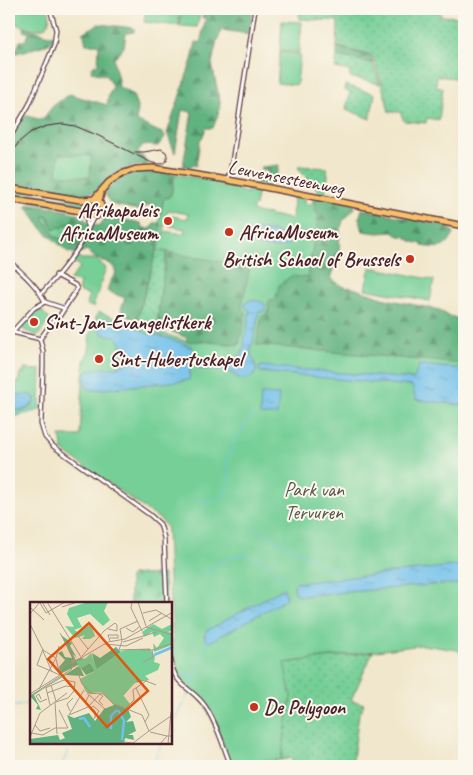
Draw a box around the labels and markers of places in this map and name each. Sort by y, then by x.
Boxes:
place label: Afrikapaleis AfricaMuseum [60,198,160,246]
marker: Afrikapaleis AfricaMuseum [162,215,174,227]
place label: AfricaMuseum [239,220,339,245]
marker: AfricaMuseum [223,226,235,238]
place label: British School of Brussels [223,247,402,272]
marker: British School of Brussels [404,253,416,265]
place label: Sint-Jan-Evangelistkerk [44,310,212,335]
marker: Sint-Jan-Evangelistkerk [28,316,40,328]
place label: Sint-Hubertuskapel [109,347,247,372]
marker: Sint-Hubertuskapel [93,353,105,365]
place label: De Polygoon [264,695,346,721]
marker: De Polygoon [248,701,260,713]

